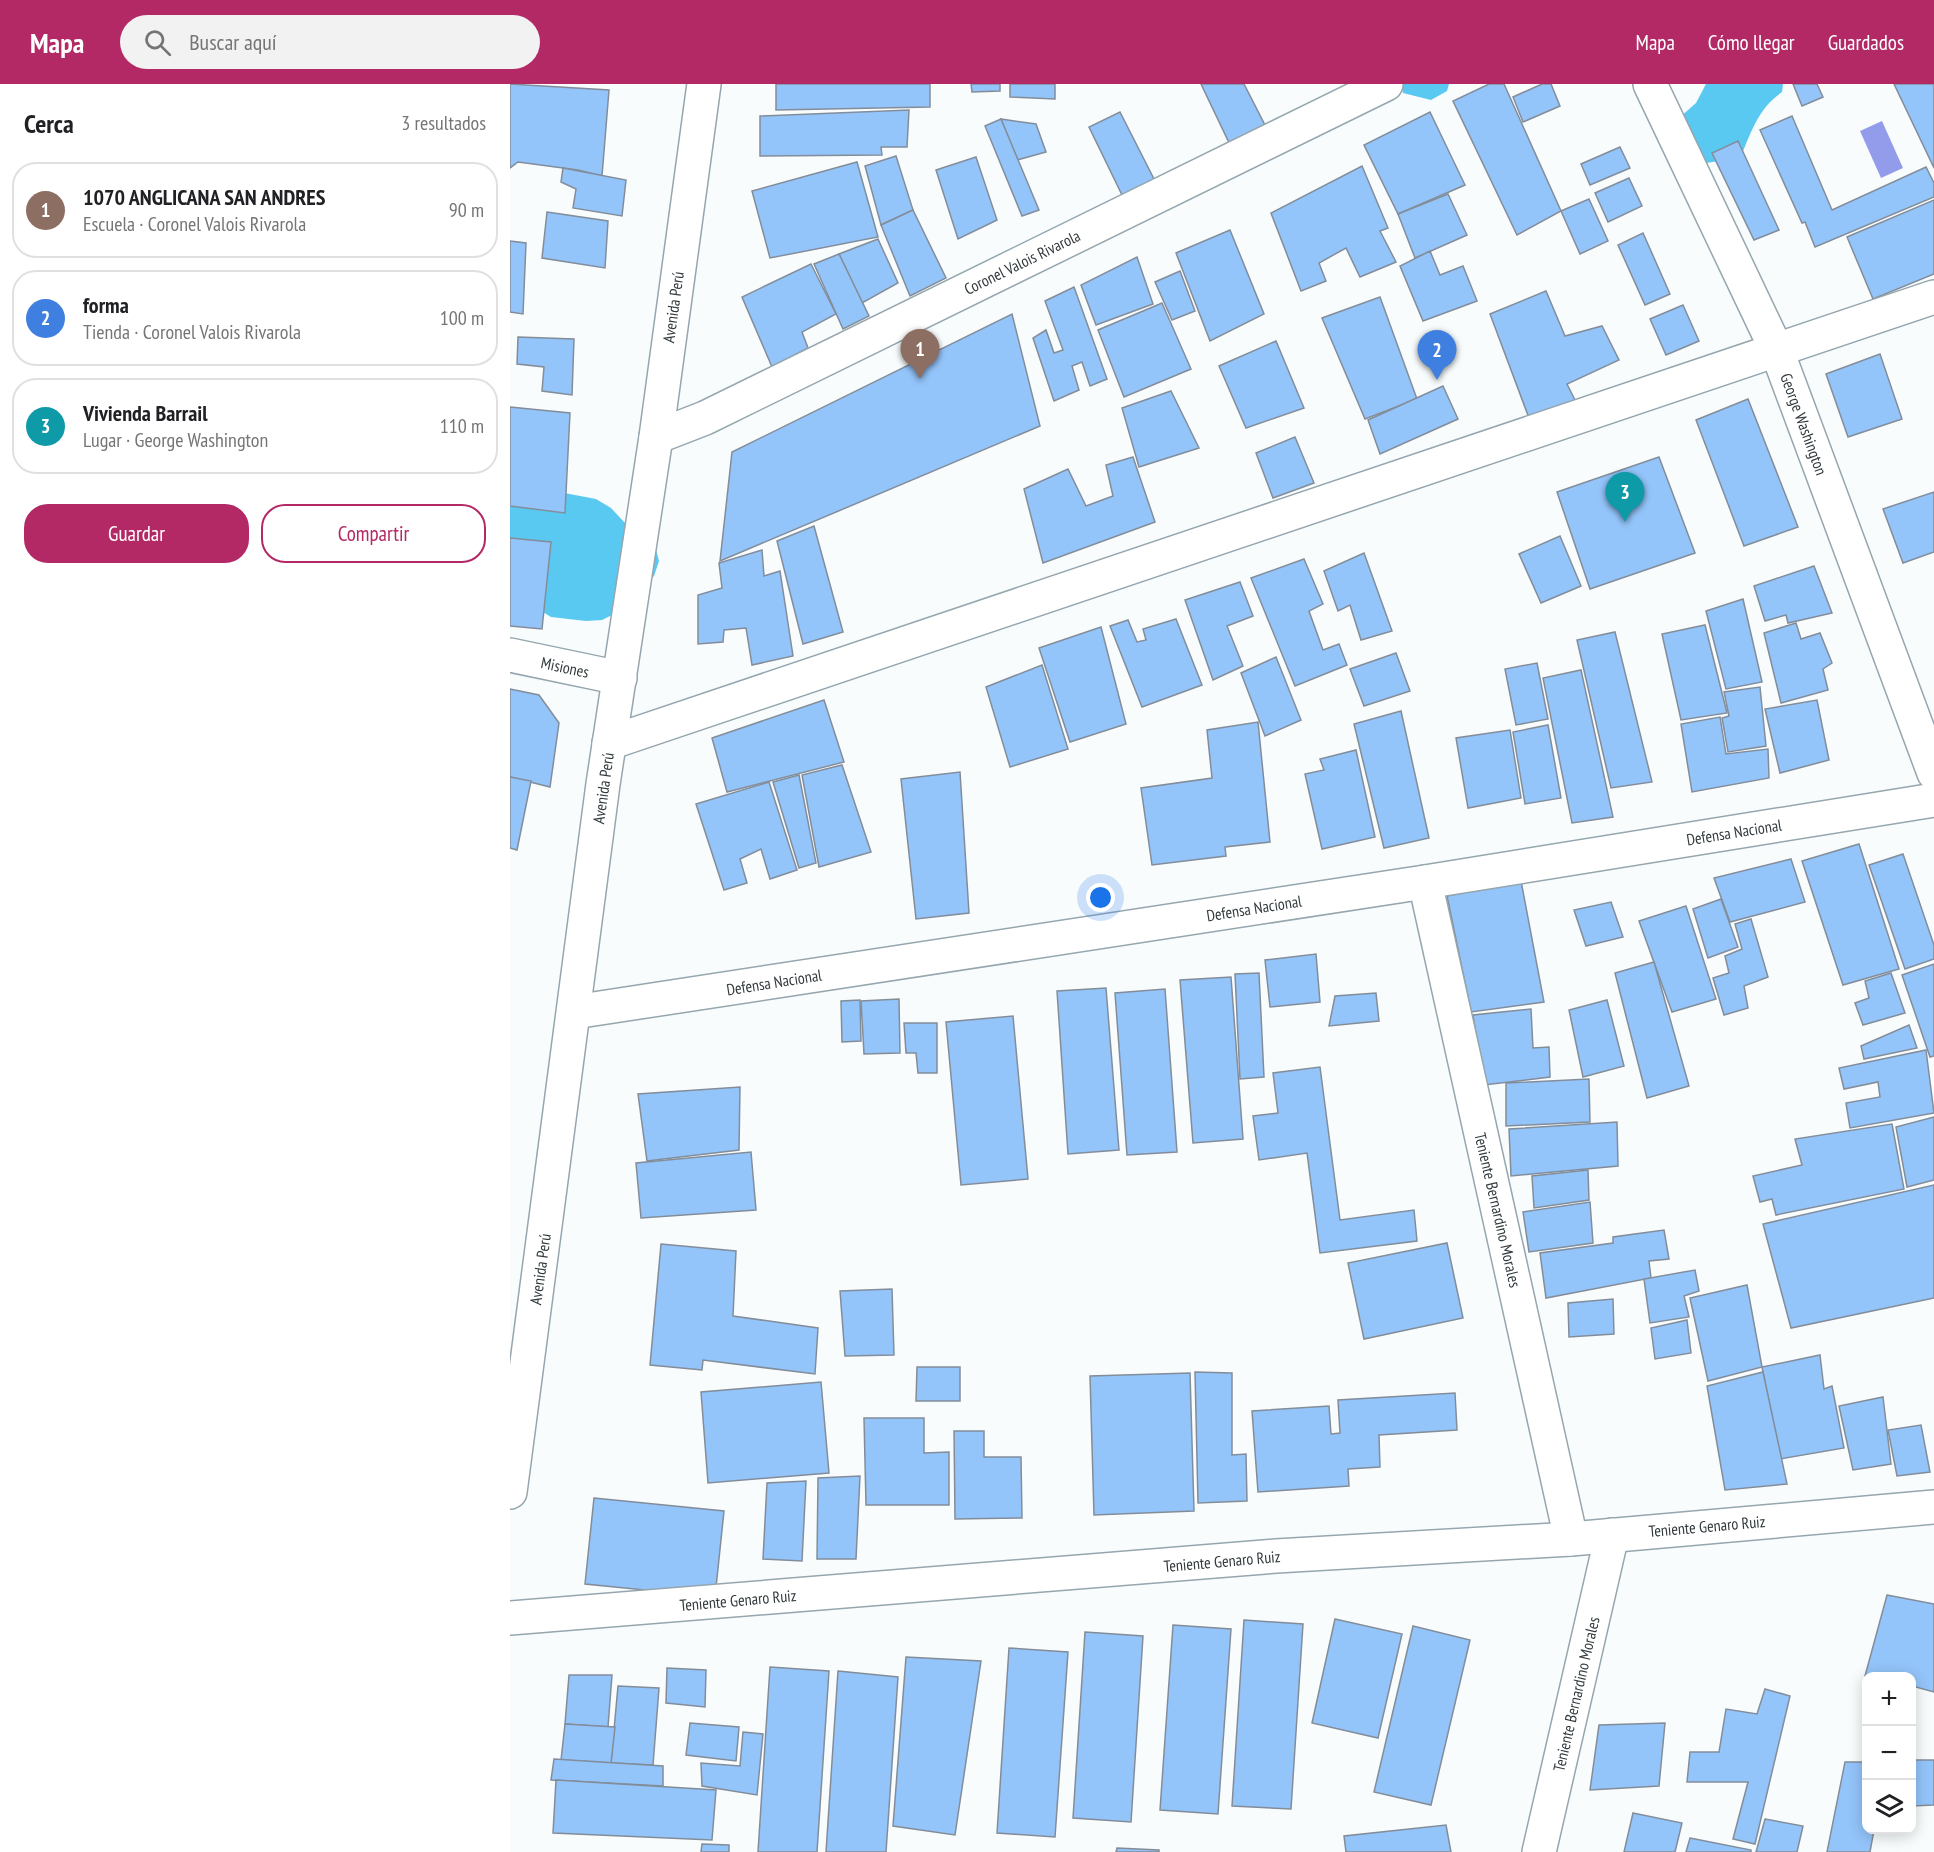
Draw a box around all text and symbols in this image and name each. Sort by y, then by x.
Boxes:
search box [120,15,540,69]
text: Mapa [30,24,84,61]
icon: search [141,26,174,59]
text: Buscar aquí [189,28,277,56]
text: Mapa [1636,29,1675,56]
text: Cómo llegar [1708,29,1795,56]
text: Guardados [1828,29,1904,56]
text: Cerca [24,107,74,140]
text: 3 resultados [401,110,486,136]
text: 1070 ANGLICANA SAN ANDRES [83,183,325,211]
text: 1 [41,197,50,223]
text: 90 m [449,197,484,223]
text: Escuela · Coronel Valois Rivarola [83,211,306,237]
street label: Coronel Valois Rivarola [961,225,1083,299]
street label: Avenida Perú [658,270,688,344]
text: forma [83,291,129,319]
text: 2 [41,305,50,331]
text: 100 m [440,305,484,331]
text: Tienda · Coronel Valois Rivarola [83,319,301,345]
pin: 1 [900,330,940,379]
pin: 2 [1418,330,1456,380]
street label: George Washington [1776,370,1832,478]
text: Vivienda Barrail [83,399,208,427]
text: 3 [41,413,50,439]
text: 110 m [440,413,484,439]
text: Lugar · George Washington [83,427,268,453]
pin: 3 [1606,472,1644,522]
button: Guardar [24,504,249,563]
button: Compartir [261,504,486,563]
street label: Misiones [539,652,591,682]
street label: Avenida Perú [588,751,618,825]
street label: Defensa Nacional [1685,815,1783,849]
your location [1086,883,1115,912]
street label: Defensa Nacional [1205,891,1303,925]
street label: Defensa Nacional [725,965,823,999]
street label: Teniente Bernardino Morales [1470,1131,1526,1289]
street label: Avenida Perú [525,1232,555,1306]
street label: Teniente Genaro Ruiz [1648,1511,1766,1541]
street label: Teniente Genaro Ruiz [1163,1546,1281,1576]
street label: Teniente Genaro Ruiz [679,1585,797,1615]
street label: Teniente Bernardino Morales [1548,1615,1604,1773]
map controls [1862,1672,1916,1834]
button: + [1862,1672,1916,1726]
button: − [1862,1726,1916,1780]
button: layers [1862,1780,1916,1834]

